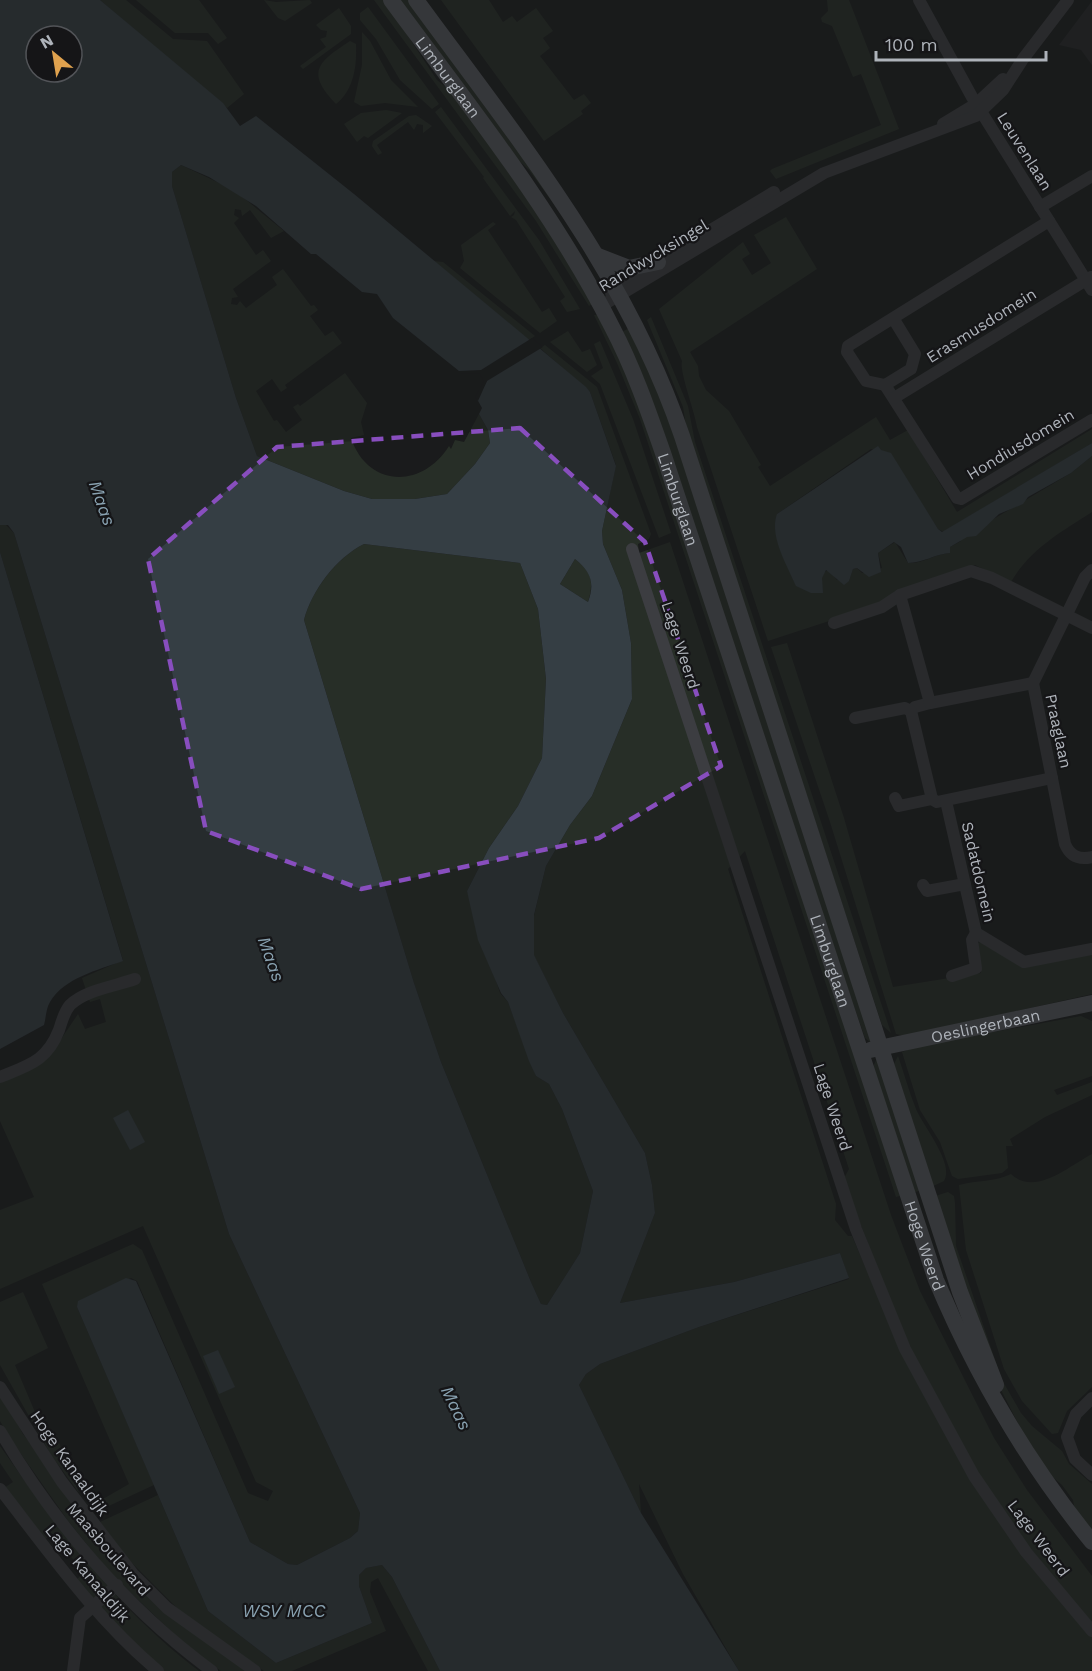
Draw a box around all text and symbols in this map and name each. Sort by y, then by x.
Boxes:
north arrow [24,24,84,84]
scale bar [876,24,1046,62]
text: N [37,30,57,53]
street label: Limburglaan [411,33,484,122]
text: 100 m [885,34,938,55]
street label: Leuvenlaan [993,109,1056,194]
street label: Randwycksingel [595,215,712,296]
street label: Erasmusdomein [923,284,1040,367]
street label: Hondiusdomein [963,405,1077,484]
street label: Limburglaan [654,451,702,548]
water label: Maas [85,477,120,528]
street label: Lage Weerd [657,599,704,691]
street label: Praaglaan [1041,692,1076,770]
street label: Sadatdomein [958,820,999,924]
street label: Limburglaan [806,912,854,1010]
water label: Maas [254,933,289,984]
street label: Oeslingerbaan [929,1005,1042,1047]
street label: Lage Weerd [809,1061,856,1153]
street label: Hoge Weerd [900,1198,948,1294]
water label: Maas [437,1382,476,1433]
street label: Hoge Kanaaldijk [26,1407,113,1520]
street label: Lage Weerd [1004,1496,1074,1580]
street label: Maasboulevard [63,1499,154,1600]
street label: Lage Kanaaldijk [41,1521,134,1626]
water label: WSV MCC [242,1600,327,1621]

